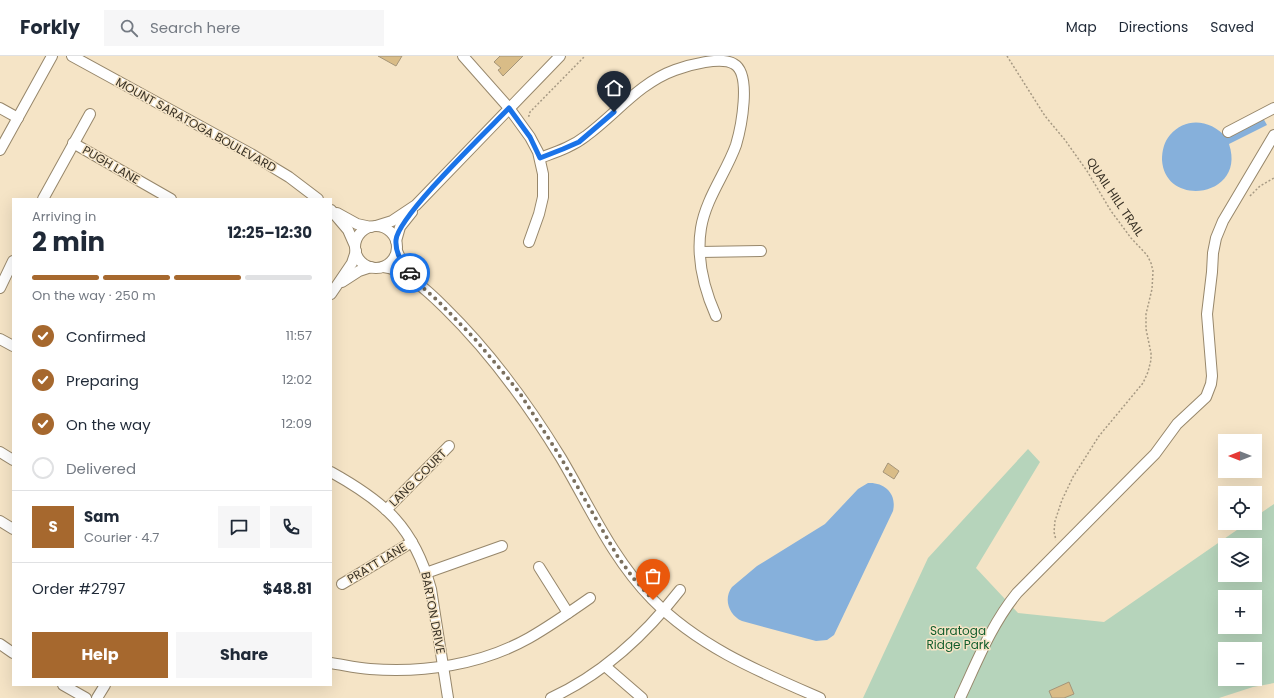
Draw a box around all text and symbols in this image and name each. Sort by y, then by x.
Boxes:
search box [104,10,384,46]
text: Forkly [20,14,80,41]
icon: search [118,17,140,39]
text: Search here [150,17,240,38]
text: Map [1066,17,1097,37]
text: Directions [1119,17,1188,37]
text: Saved [1210,17,1254,37]
pin [597,71,631,112]
street label: MOUNT SARATOGA BOULEVARD [113,73,280,176]
icon: home [603,77,625,99]
street label: PUGH LANE [79,141,143,188]
street label: QUAIL HILL TRAIL [1083,154,1148,240]
text: Arriving in [32,207,96,226]
text: 12:25–12:30 [227,222,312,243]
text: 2 min [32,224,105,260]
courier [390,253,430,293]
icon: car [399,262,421,284]
text: On the way · 250 m [32,286,156,305]
icon: check [32,325,54,347]
text: Confirmed [66,326,146,347]
text: 11:57 [286,326,312,345]
icon: check [32,369,54,391]
text: Preparing [66,370,139,391]
text: 12:02 [282,370,312,389]
icon: check [32,413,54,435]
text: On the way [66,414,151,435]
text: 12:09 [281,414,312,433]
north arrow [1218,434,1262,478]
map controls [1218,434,1262,686]
street label: LANG COURT [385,445,450,510]
text: Delivered [66,458,136,479]
button: locate [1218,486,1262,530]
text: Sam [84,506,119,527]
button: chat [218,506,260,548]
button: phone [270,506,312,548]
text: S [48,516,58,537]
text: Courier · 4.7 [84,528,159,547]
street label: PRATT LANE [344,538,410,587]
button: layers [1218,538,1262,582]
pin [636,559,670,600]
icon: bag [642,565,664,587]
street label: BARTON DRIVE [417,570,450,655]
text: Order #2797 [32,578,125,599]
text: $48.81 [263,578,312,599]
button: + [1218,590,1262,634]
park label: Saratoga Ridge Park [927,622,990,653]
button: Help [32,632,168,678]
button: Share [176,632,312,678]
button: − [1218,642,1262,686]

